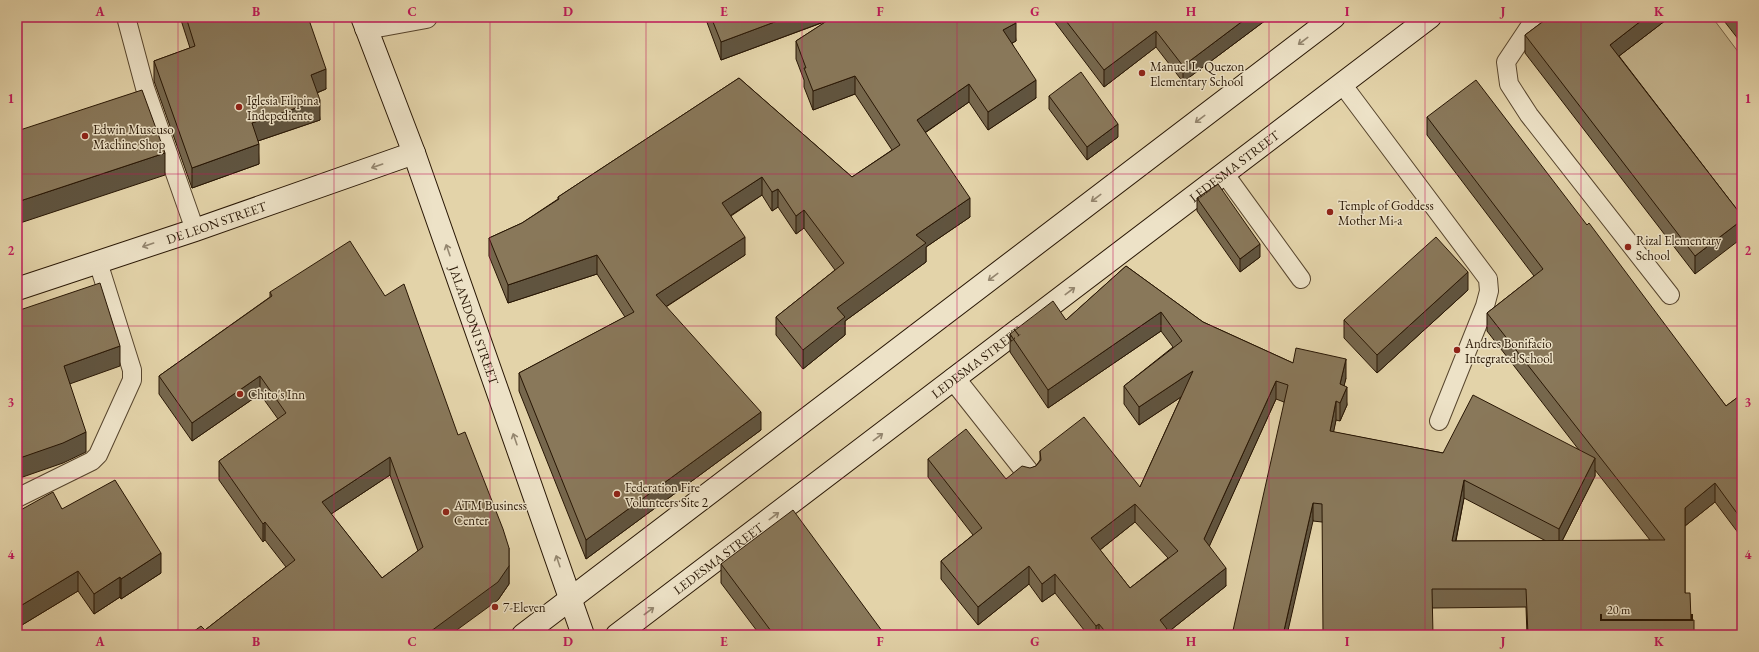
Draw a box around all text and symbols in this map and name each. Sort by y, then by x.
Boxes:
text: A [94,3,105,20]
text: B [252,3,260,20]
text: C [407,3,417,20]
text: D [563,3,573,20]
text: E [720,3,728,20]
text: F [876,3,884,20]
text: G [1030,3,1040,20]
text: H [1186,3,1197,20]
text: I [1345,3,1350,20]
text: J [1499,3,1506,20]
text: K [1654,3,1665,20]
one-way arrow [1298,36,1309,45]
place label: Manuel L. Quezon Elementary School [1150,58,1245,90]
marker: Manuel L. Quezon Elementary School [1137,68,1147,78]
text: 1 [8,90,15,107]
text: 1 [1745,90,1752,107]
place label: Iglesia Filipina Indepediente [247,92,319,124]
marker: Iglesia Filipina Indepediente [234,102,244,112]
one-way arrow [1194,115,1205,124]
place label: Edwin Muscuso Machine Shop [93,121,174,153]
street label: LEDESMA STREET [1186,127,1283,206]
marker: Edwin Muscuso Machine Shop [80,131,90,141]
one-way arrow [371,162,383,170]
one-way arrow [1091,194,1102,202]
street label: DE LEON STREET [164,197,269,248]
place label: Temple of Goddess Mother Mi-a [1338,197,1434,229]
marker: Temple of Goddess Mother Mi-a [1325,207,1335,217]
place label: Rizal Elementary School [1636,232,1721,264]
text: 2 [8,242,15,259]
one-way arrow [143,242,155,250]
marker: Rizal Elementary School [1623,242,1633,252]
text: 2 [1745,242,1752,259]
one-way arrow [444,244,451,257]
street label: JALANDONI STREET [445,263,503,387]
one-way arrow [987,272,998,281]
one-way arrow [1065,286,1076,295]
street label: LEDESMA STREET [928,323,1025,402]
place label: Andres Bonifacio Integrated School [1464,335,1553,367]
marker: Andres Bonifacio Integrated School [1452,345,1462,355]
place label: Chito's Inn [248,386,305,403]
marker: Chito's Inn [235,389,245,399]
text: 3 [8,394,15,411]
text: 3 [1745,394,1752,411]
one-way arrow [510,433,518,445]
one-way arrow [872,433,883,441]
place label: Federation Fire Volunteers Site 2 [625,479,709,511]
marker: Federation Fire Volunteers Site 2 [612,489,622,499]
place label: ATM Business Center [453,497,527,529]
marker: ATM Business Center [441,507,451,517]
one-way arrow [769,511,780,520]
street label: LEDESMA STREET [670,519,767,598]
text: 4 [8,546,15,563]
text: 4 [1745,546,1752,563]
one-way arrow [554,555,561,568]
scale bar [1601,596,1692,622]
place label: 7-Eleven [503,599,546,616]
marker: 7-Eleven [490,602,500,612]
text: 20 m [1607,602,1631,618]
one-way arrow [643,607,654,616]
text: A [94,633,105,650]
text: B [252,633,260,650]
text: C [407,633,417,650]
text: D [563,633,573,650]
text: E [720,633,728,650]
text: F [876,633,884,650]
text: G [1030,633,1040,650]
text: H [1186,633,1197,650]
text: I [1345,633,1350,650]
text: J [1499,633,1506,650]
text: K [1654,633,1665,650]

